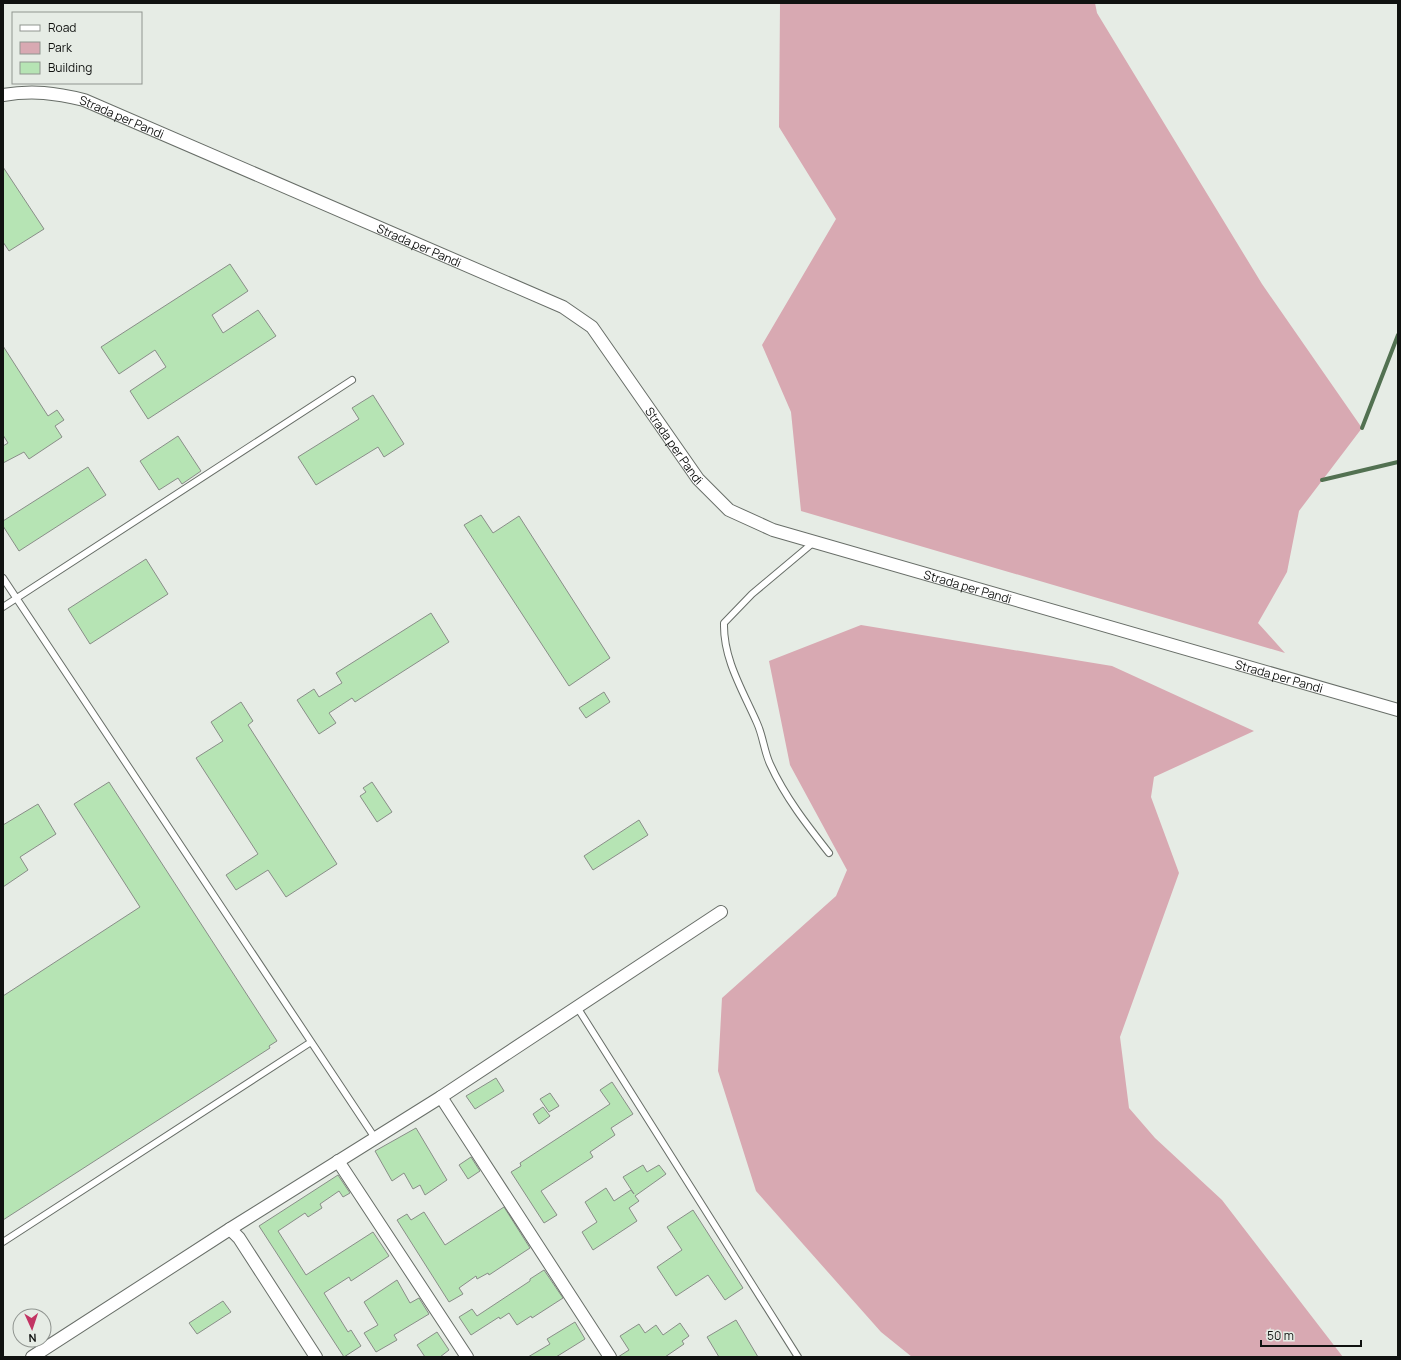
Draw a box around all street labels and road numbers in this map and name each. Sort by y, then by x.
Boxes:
street label: Strada per Pandi [78,91,167,142]
street label: Strada per Pandi [374,219,464,271]
street label: Strada per Pandi [642,403,707,488]
street label: Strada per Pandi [922,565,1014,607]
street label: Strada per Pandi [1233,655,1325,696]

